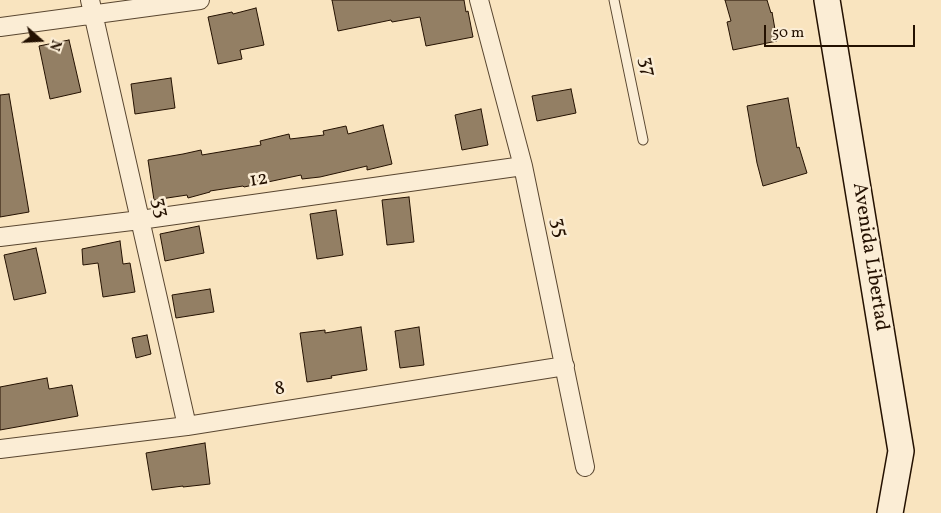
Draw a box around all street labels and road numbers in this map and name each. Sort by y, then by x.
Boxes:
street label: 37 [632,55,660,79]
street label: 12 [248,168,270,194]
street label: Avenida Libertad [845,181,893,333]
street label: 33 [145,195,173,221]
street label: 35 [544,216,572,240]
street label: 8 [273,377,287,403]

